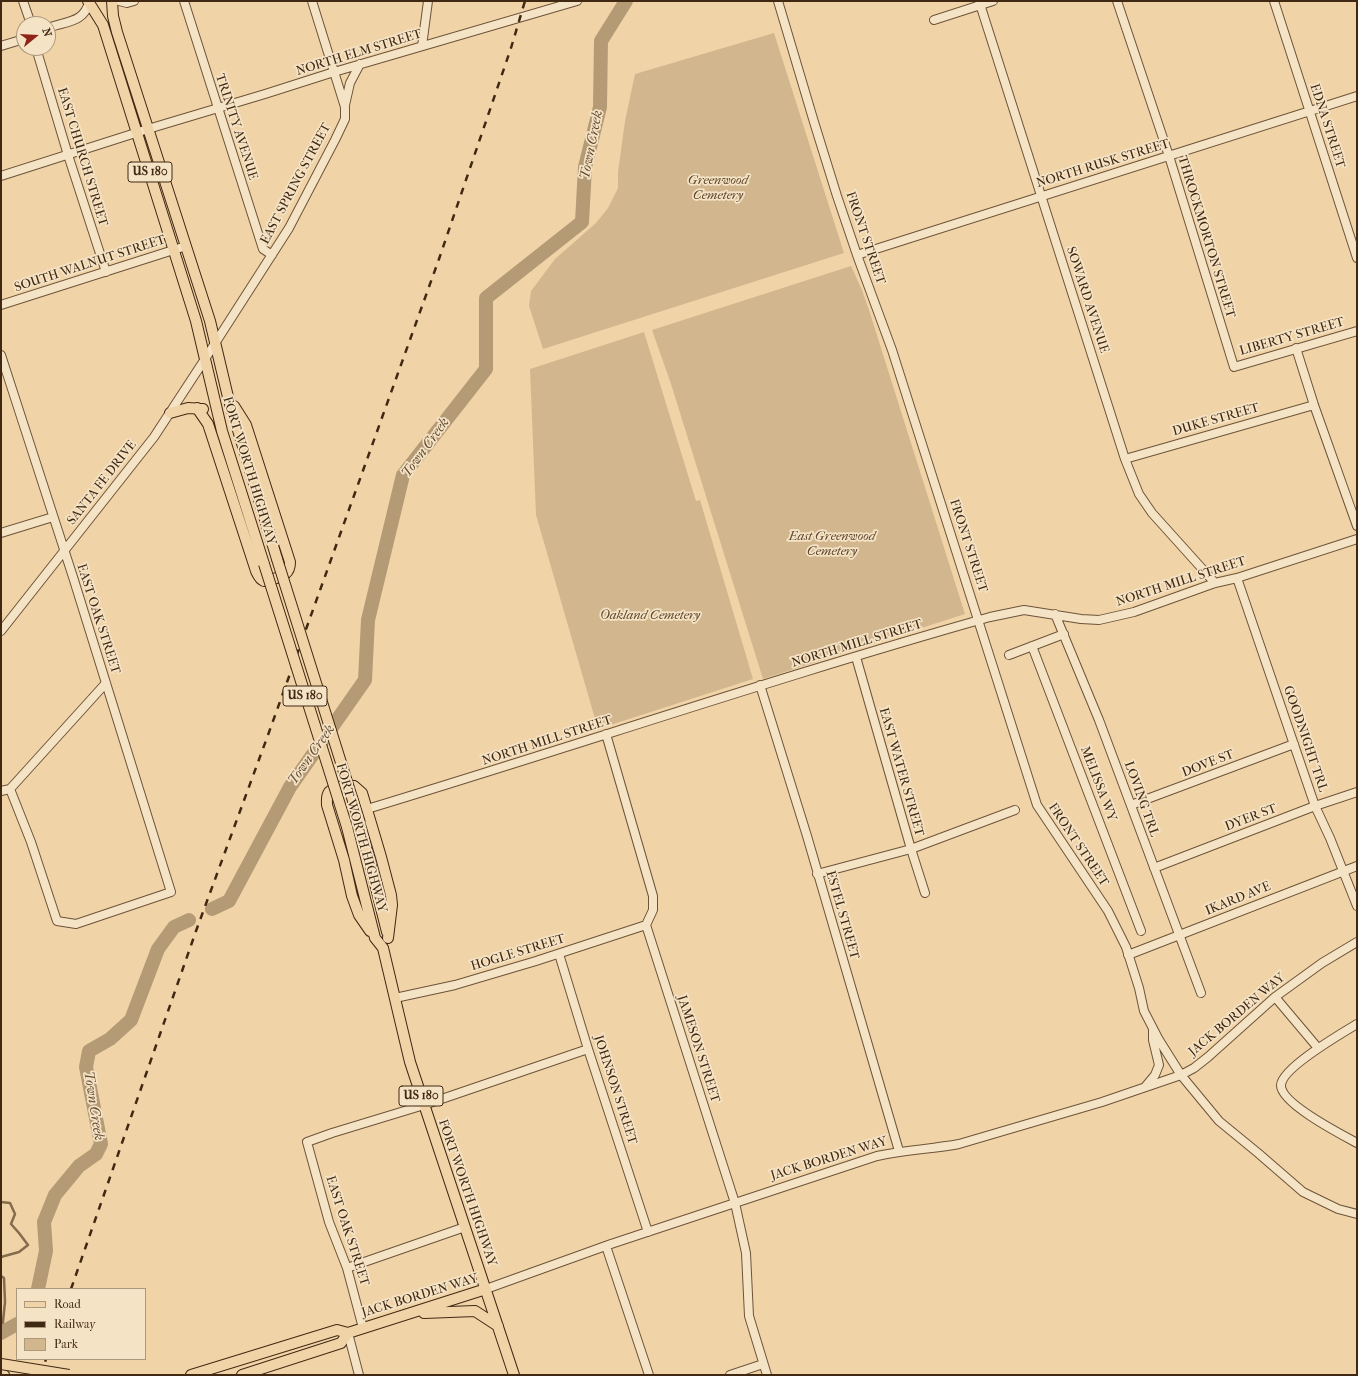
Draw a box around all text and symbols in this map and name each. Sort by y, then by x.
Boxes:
north arrow [16,16,56,56]
text: N [39,26,54,38]
street label: NORTH ELM STREET [294,26,424,80]
street label: TRINITY AVENUE [211,72,261,182]
street label: EDNA STREET [1306,82,1348,170]
street label: EAST CHURCH STREET [53,86,111,228]
water label: Town Creek [577,109,607,181]
street label: EAST SPRING STREET [257,121,335,247]
street label: NORTH RUSK STREET [1035,136,1171,192]
street label: THROCKMORTON STREET [1174,154,1238,320]
road number: US 180 [128,162,172,182]
park label: Greenwood Cemetery [688,173,748,204]
street label: FRONT STREET [842,190,888,286]
street label: SOUTH WALNUT STREET [13,232,167,296]
street label: SOWARD AVENUE [1062,245,1112,355]
street label: LIBERTY STREET [1238,315,1346,359]
street label: FORT WORTH HIGHWAY [219,395,279,547]
street label: DUKE STREET [1171,400,1261,440]
water label: Town Creek [399,415,453,481]
street label: SANTA FE DRIVE [64,438,140,528]
street label: FRONT STREET [946,497,990,595]
park label: East Greenwood Cemetery [789,529,875,560]
street label: NORTH MILL STREET [1114,554,1248,610]
street label: EAST OAK STREET [73,562,123,676]
park label: Oakland Cemetery [600,608,700,624]
street label: NORTH MILL STREET [790,617,924,671]
street label: GOODNIGHT TRL [1280,684,1330,794]
road number: US 180 [283,686,327,706]
street label: EAST WATER STREET [875,706,927,838]
street label: NORTH MILL STREET [480,713,614,769]
water label: Town Creek [285,722,339,788]
street label: MELISSA WY [1077,744,1119,824]
street label: DOVE ST [1180,747,1236,781]
street label: LOVING TRL [1120,759,1162,839]
street label: FORT WORTH HIGHWAY [332,762,390,914]
street label: FRONT STREET [1044,800,1112,890]
street label: DYER ST [1223,801,1279,835]
street label: ESTEL STREET [822,869,862,961]
street label: IKARD AVE [1203,879,1273,919]
street label: HOGLE STREET [469,931,567,975]
street label: JACK BORDEN WAY [1186,970,1288,1060]
street label: JAMESON STREET [673,993,723,1105]
street label: JOHNSON STREET [590,1033,640,1147]
water label: Town Creek [79,1070,107,1142]
road number: US 180 [399,1086,443,1106]
street label: FORT WORTH HIGHWAY [434,1117,500,1269]
street label: JACK BORDEN WAY [769,1134,889,1184]
street label: EAST OAK STREET [322,1174,372,1288]
street label: JACK BORDEN WAY [360,1271,480,1321]
legend [16,1288,146,1360]
text: Road [54,1297,81,1311]
text: Railway [54,1317,96,1331]
text: Park [54,1337,78,1351]

